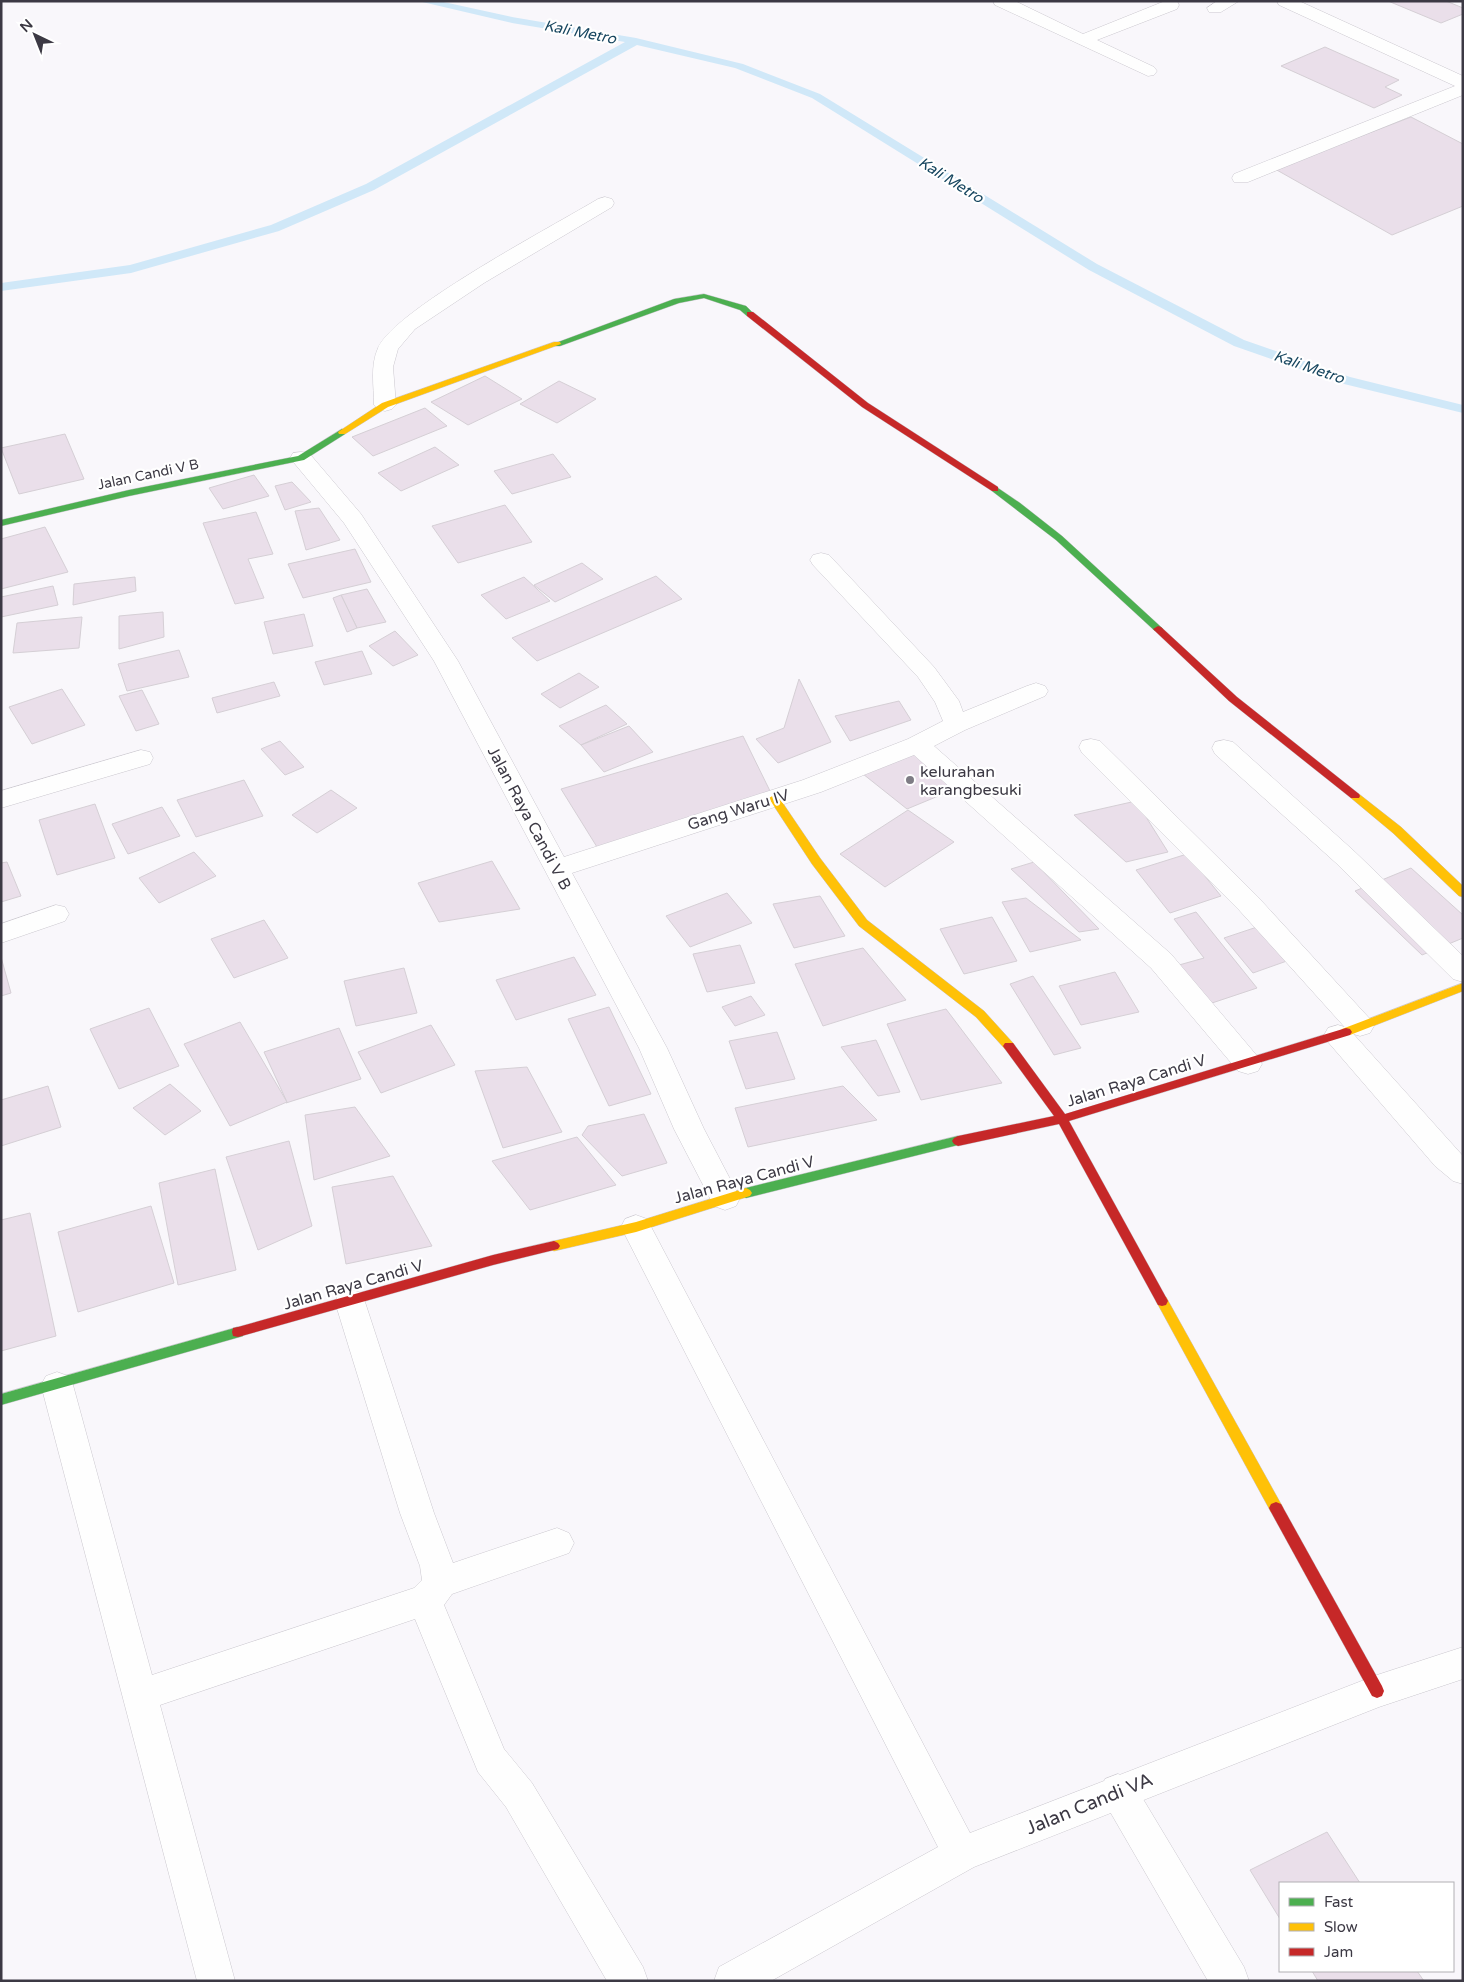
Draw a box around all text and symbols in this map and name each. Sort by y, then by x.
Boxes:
north arrow [10,10,60,60]
text: N [17,16,36,36]
water label: Kali Metro [542,16,618,48]
water label: Kali Metro [915,153,987,207]
water label: Kali Metro [1272,347,1347,388]
street label: Jalan Candi V B [96,455,200,494]
street label: Jalan Raya Candi V B [483,743,575,894]
place label: kelurahan karangbesuki [920,762,1022,800]
marker: kelurahan karangbesuki [904,774,916,786]
street label: Gang Waru IV [685,785,792,835]
street label: Jalan Raya Candi V [1064,1050,1208,1112]
street label: Jalan Raya Candi V [672,1152,817,1208]
street label: Jalan Raya Candi V [281,1255,425,1314]
street label: Jalan Candi VA [1023,1768,1156,1839]
legend [1279,1882,1454,1972]
text: Fast [1324,1893,1354,1911]
text: Slow [1324,1918,1358,1936]
text: Jam [1324,1943,1353,1961]

